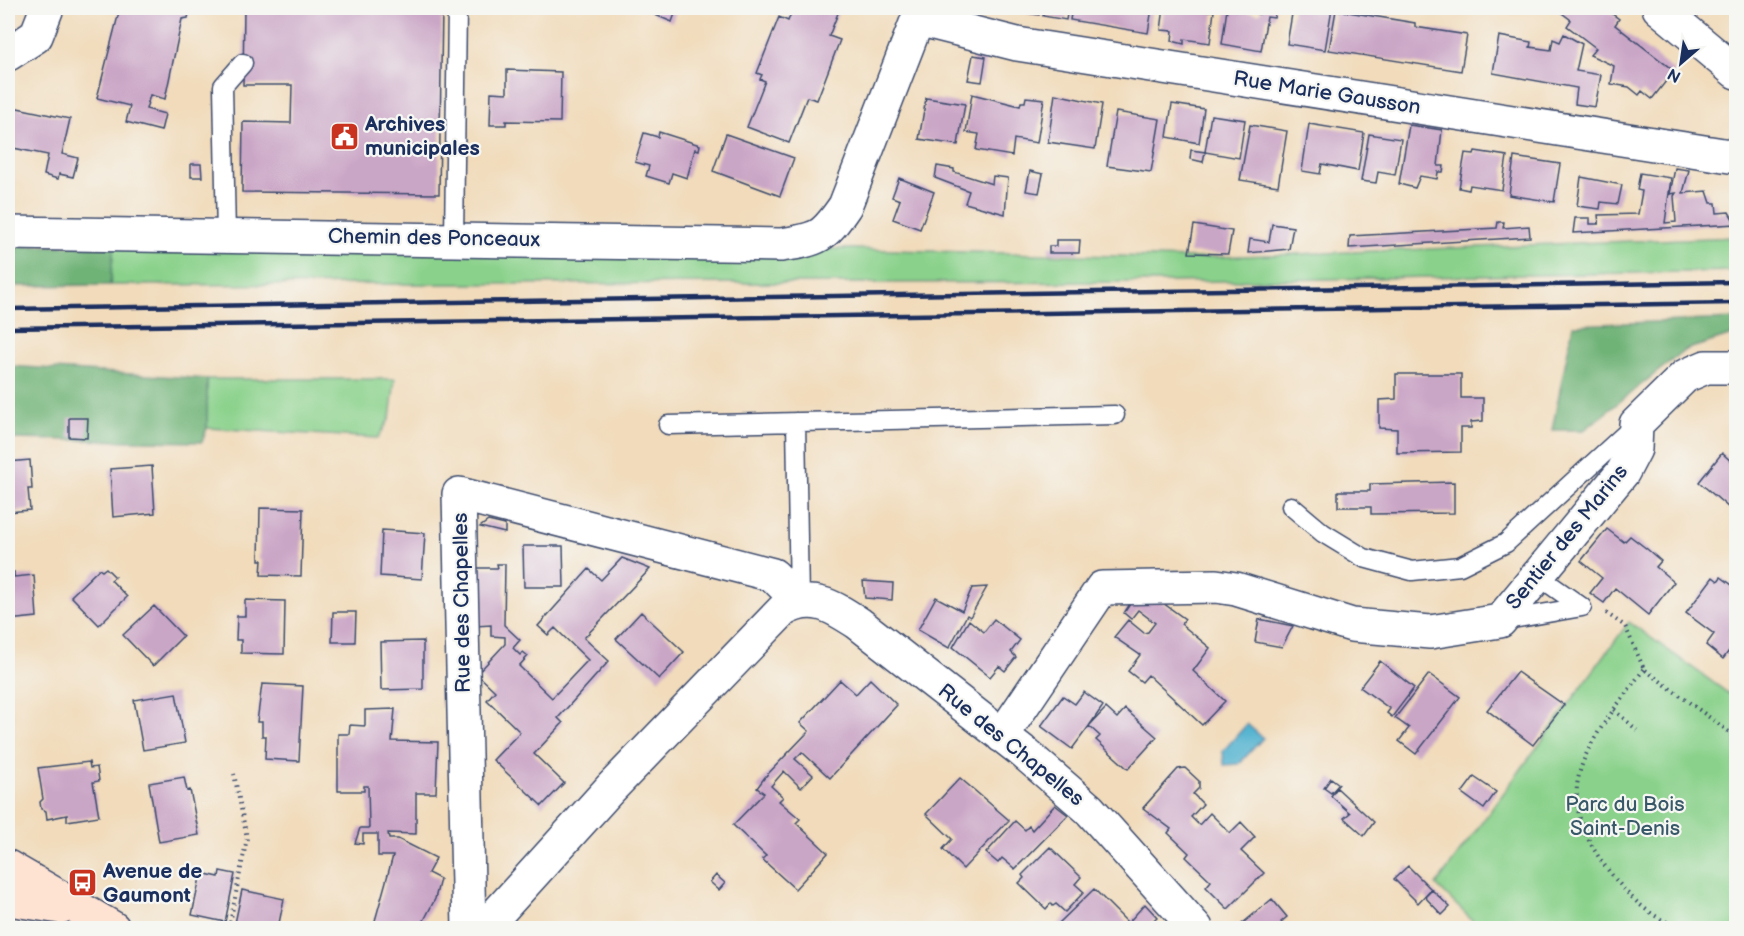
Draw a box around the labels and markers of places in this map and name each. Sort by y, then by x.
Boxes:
place label: Archives municipales [364,112,480,161]
public building icon: Archives municipales [328,120,360,152]
place label: Avenue de Gaumont [102,859,202,908]
bus stop icon: Avenue de Gaumont [66,867,98,899]

